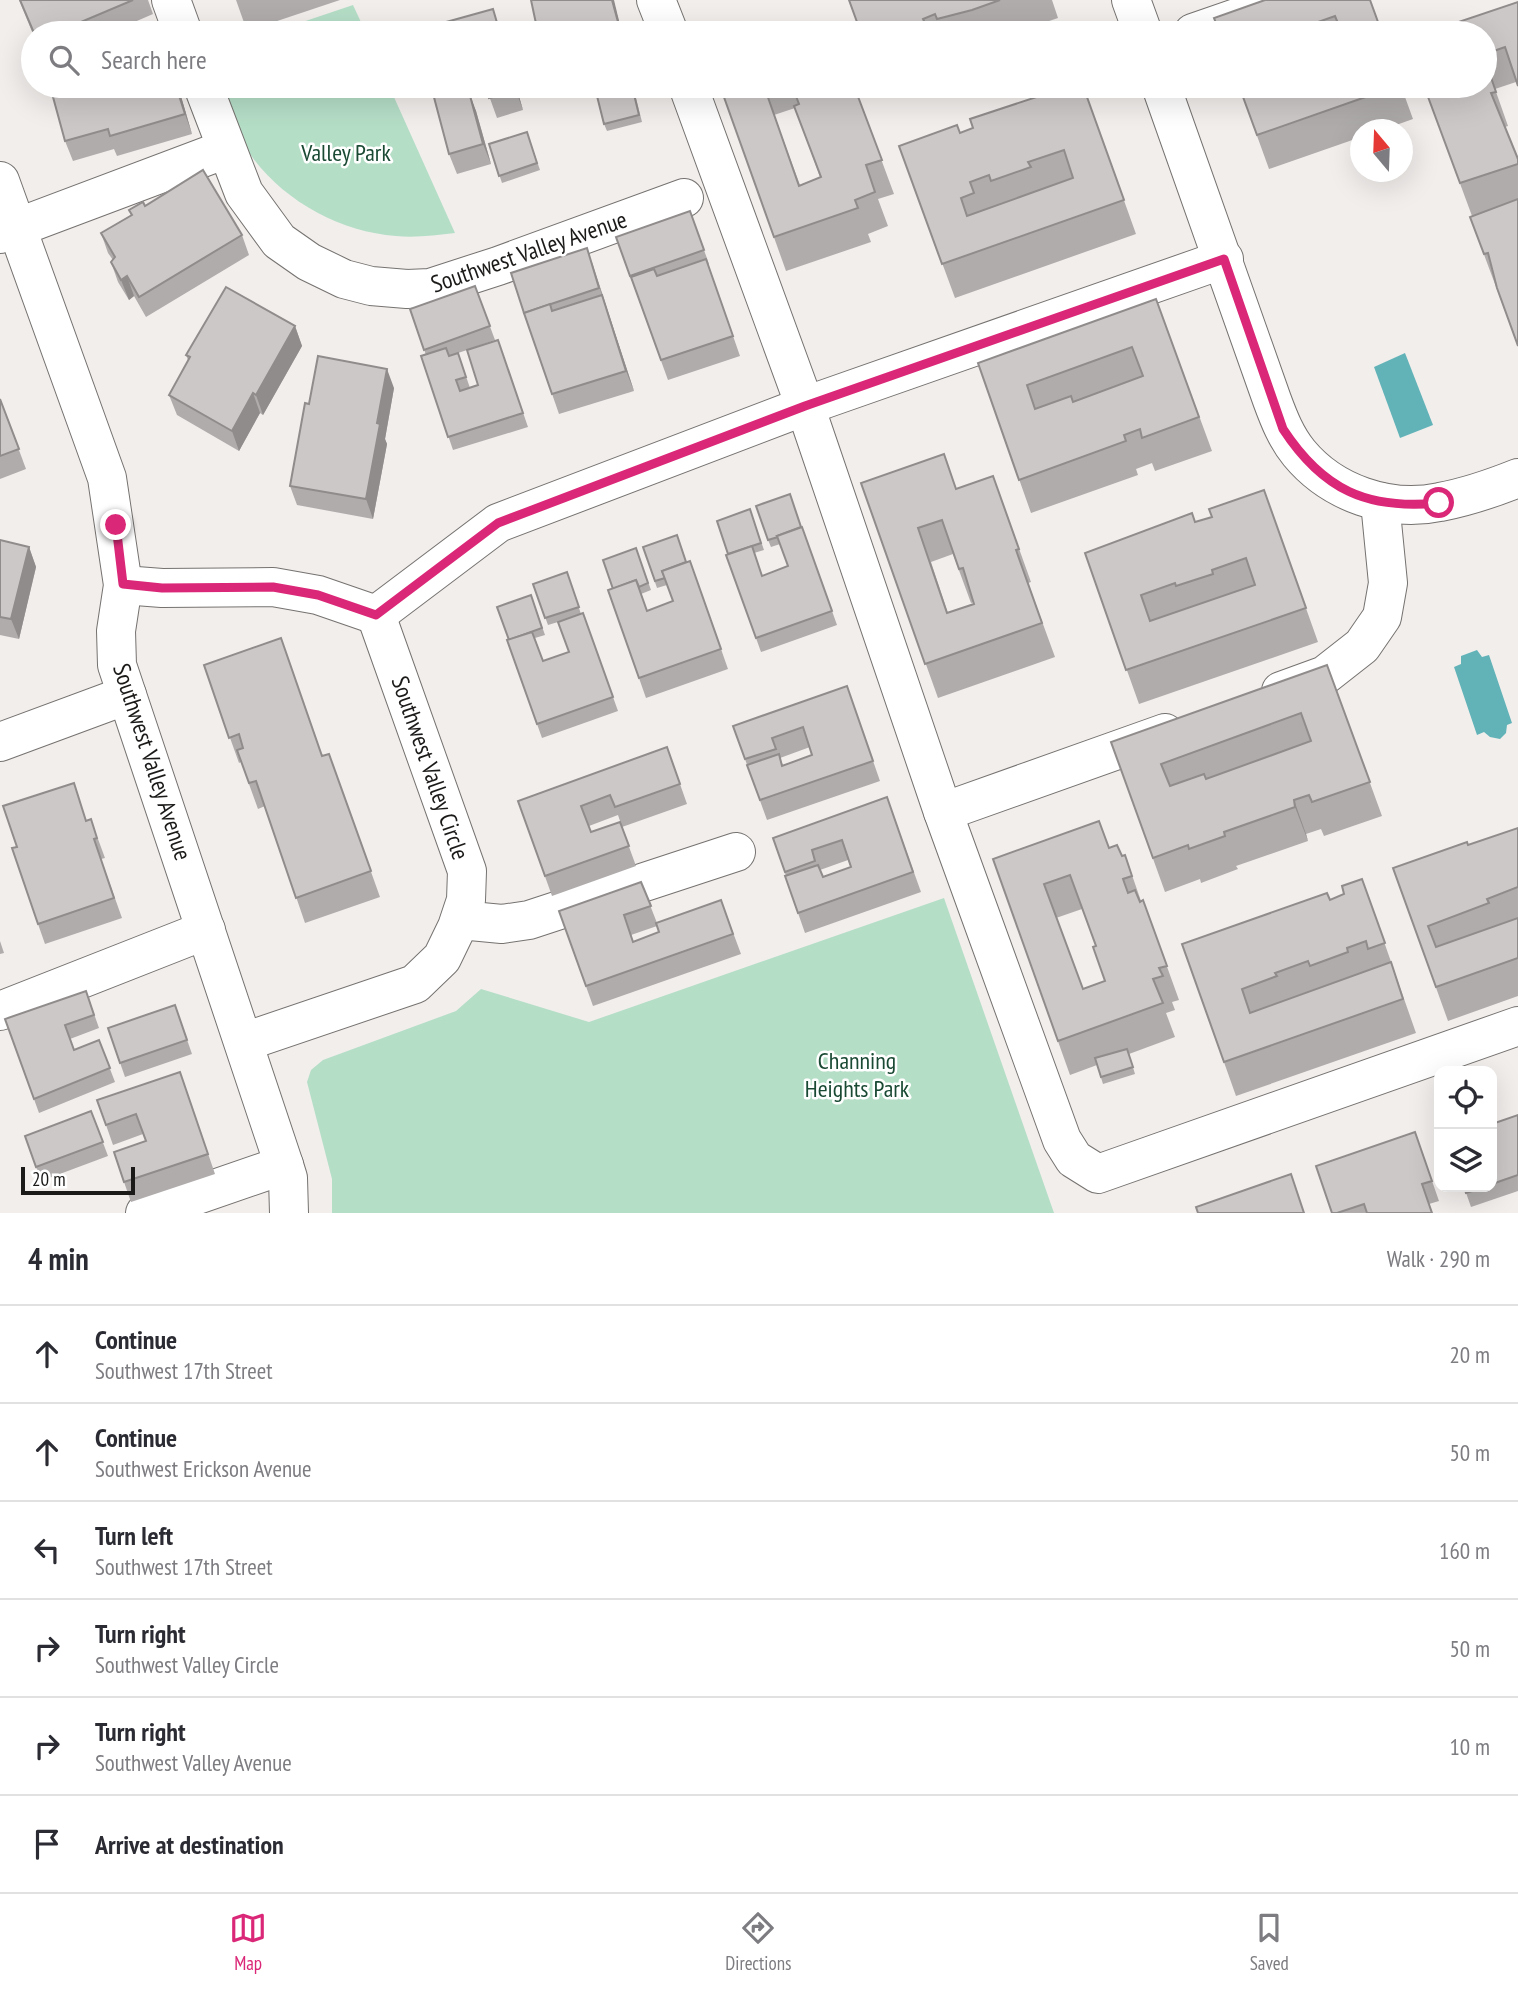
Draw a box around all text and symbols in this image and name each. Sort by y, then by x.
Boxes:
search box [21,21,1497,98]
icon: search [45,41,83,79]
text: Search here [101,43,207,76]
north arrow [1350,119,1413,182]
park label: Valley Park [300,137,391,168]
street label: Southwest Valley Avenue [427,203,631,300]
route start [1423,487,1454,518]
route end [100,509,131,540]
street label: Southwest Valley Avenue [106,659,199,864]
street label: Southwest Valley Circle [385,672,476,864]
park label: Channing Heights Park [805,1045,910,1104]
map controls [1434,1066,1497,1192]
button: locate [1434,1066,1497,1129]
button: layers [1434,1129,1497,1192]
scale bar [21,1164,135,1196]
text: 20 m [32,1167,66,1191]
text: 4 min [28,1239,89,1278]
text: Walk · 290 m [1387,1244,1490,1273]
text: Continue [95,1323,177,1356]
icon: ahead [28,1335,66,1373]
text: 20 m [1449,1340,1490,1369]
text: Southwest 17th Street [95,1356,273,1385]
text: Continue [95,1421,177,1454]
icon: ahead [28,1433,66,1471]
text: 50 m [1449,1438,1490,1467]
text: Southwest Erickson Avenue [95,1454,312,1483]
text: Turn left [95,1519,173,1552]
icon: left [28,1531,66,1569]
text: 160 m [1439,1536,1490,1565]
text: Southwest 17th Street [95,1552,273,1581]
text: Turn right [95,1617,186,1650]
icon: right [28,1629,66,1667]
text: 50 m [1449,1634,1490,1663]
text: Southwest Valley Circle [95,1650,279,1679]
text: Turn right [95,1715,186,1748]
icon: right [28,1727,66,1765]
text: 10 m [1449,1732,1490,1761]
text: Southwest Valley Avenue [95,1748,292,1777]
icon: arrive [28,1825,66,1863]
text: Arrive at destination [95,1828,284,1861]
tab: Map [229,1909,267,1975]
tab: Directions [725,1909,791,1975]
tab: Saved [1250,1909,1289,1975]

